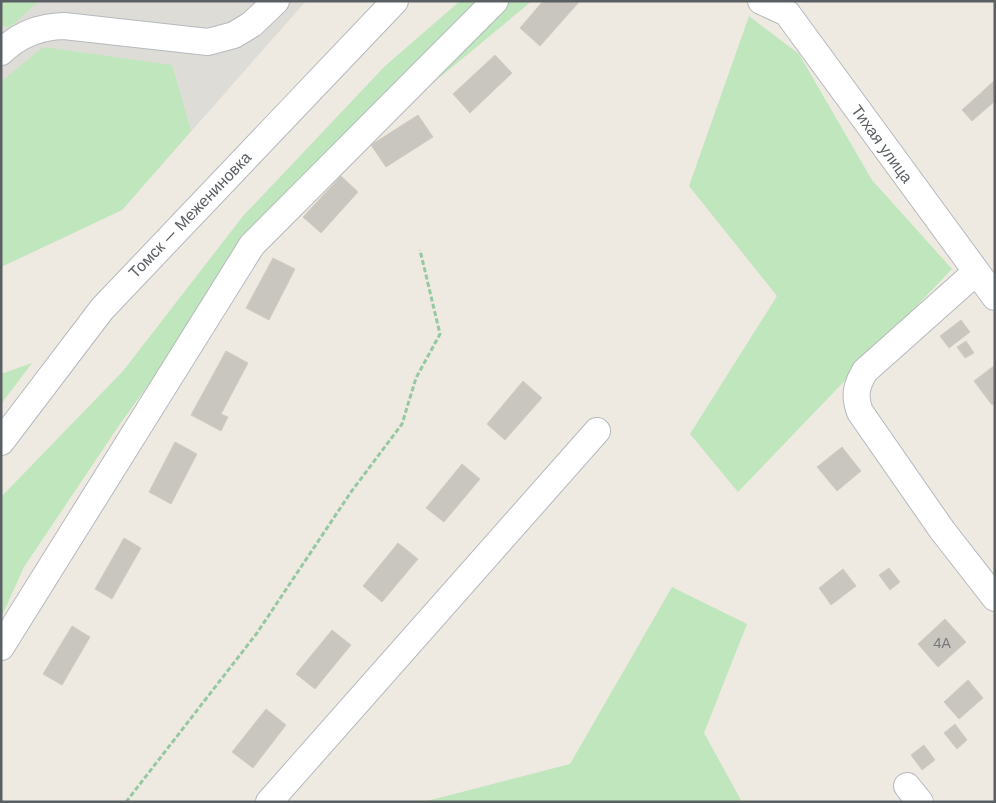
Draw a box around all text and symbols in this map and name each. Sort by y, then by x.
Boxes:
street label: Тихая улица [847,101,917,187]
street label: Томск — Межениновка [124,147,256,283]
house number: 4А [933,634,952,652]

